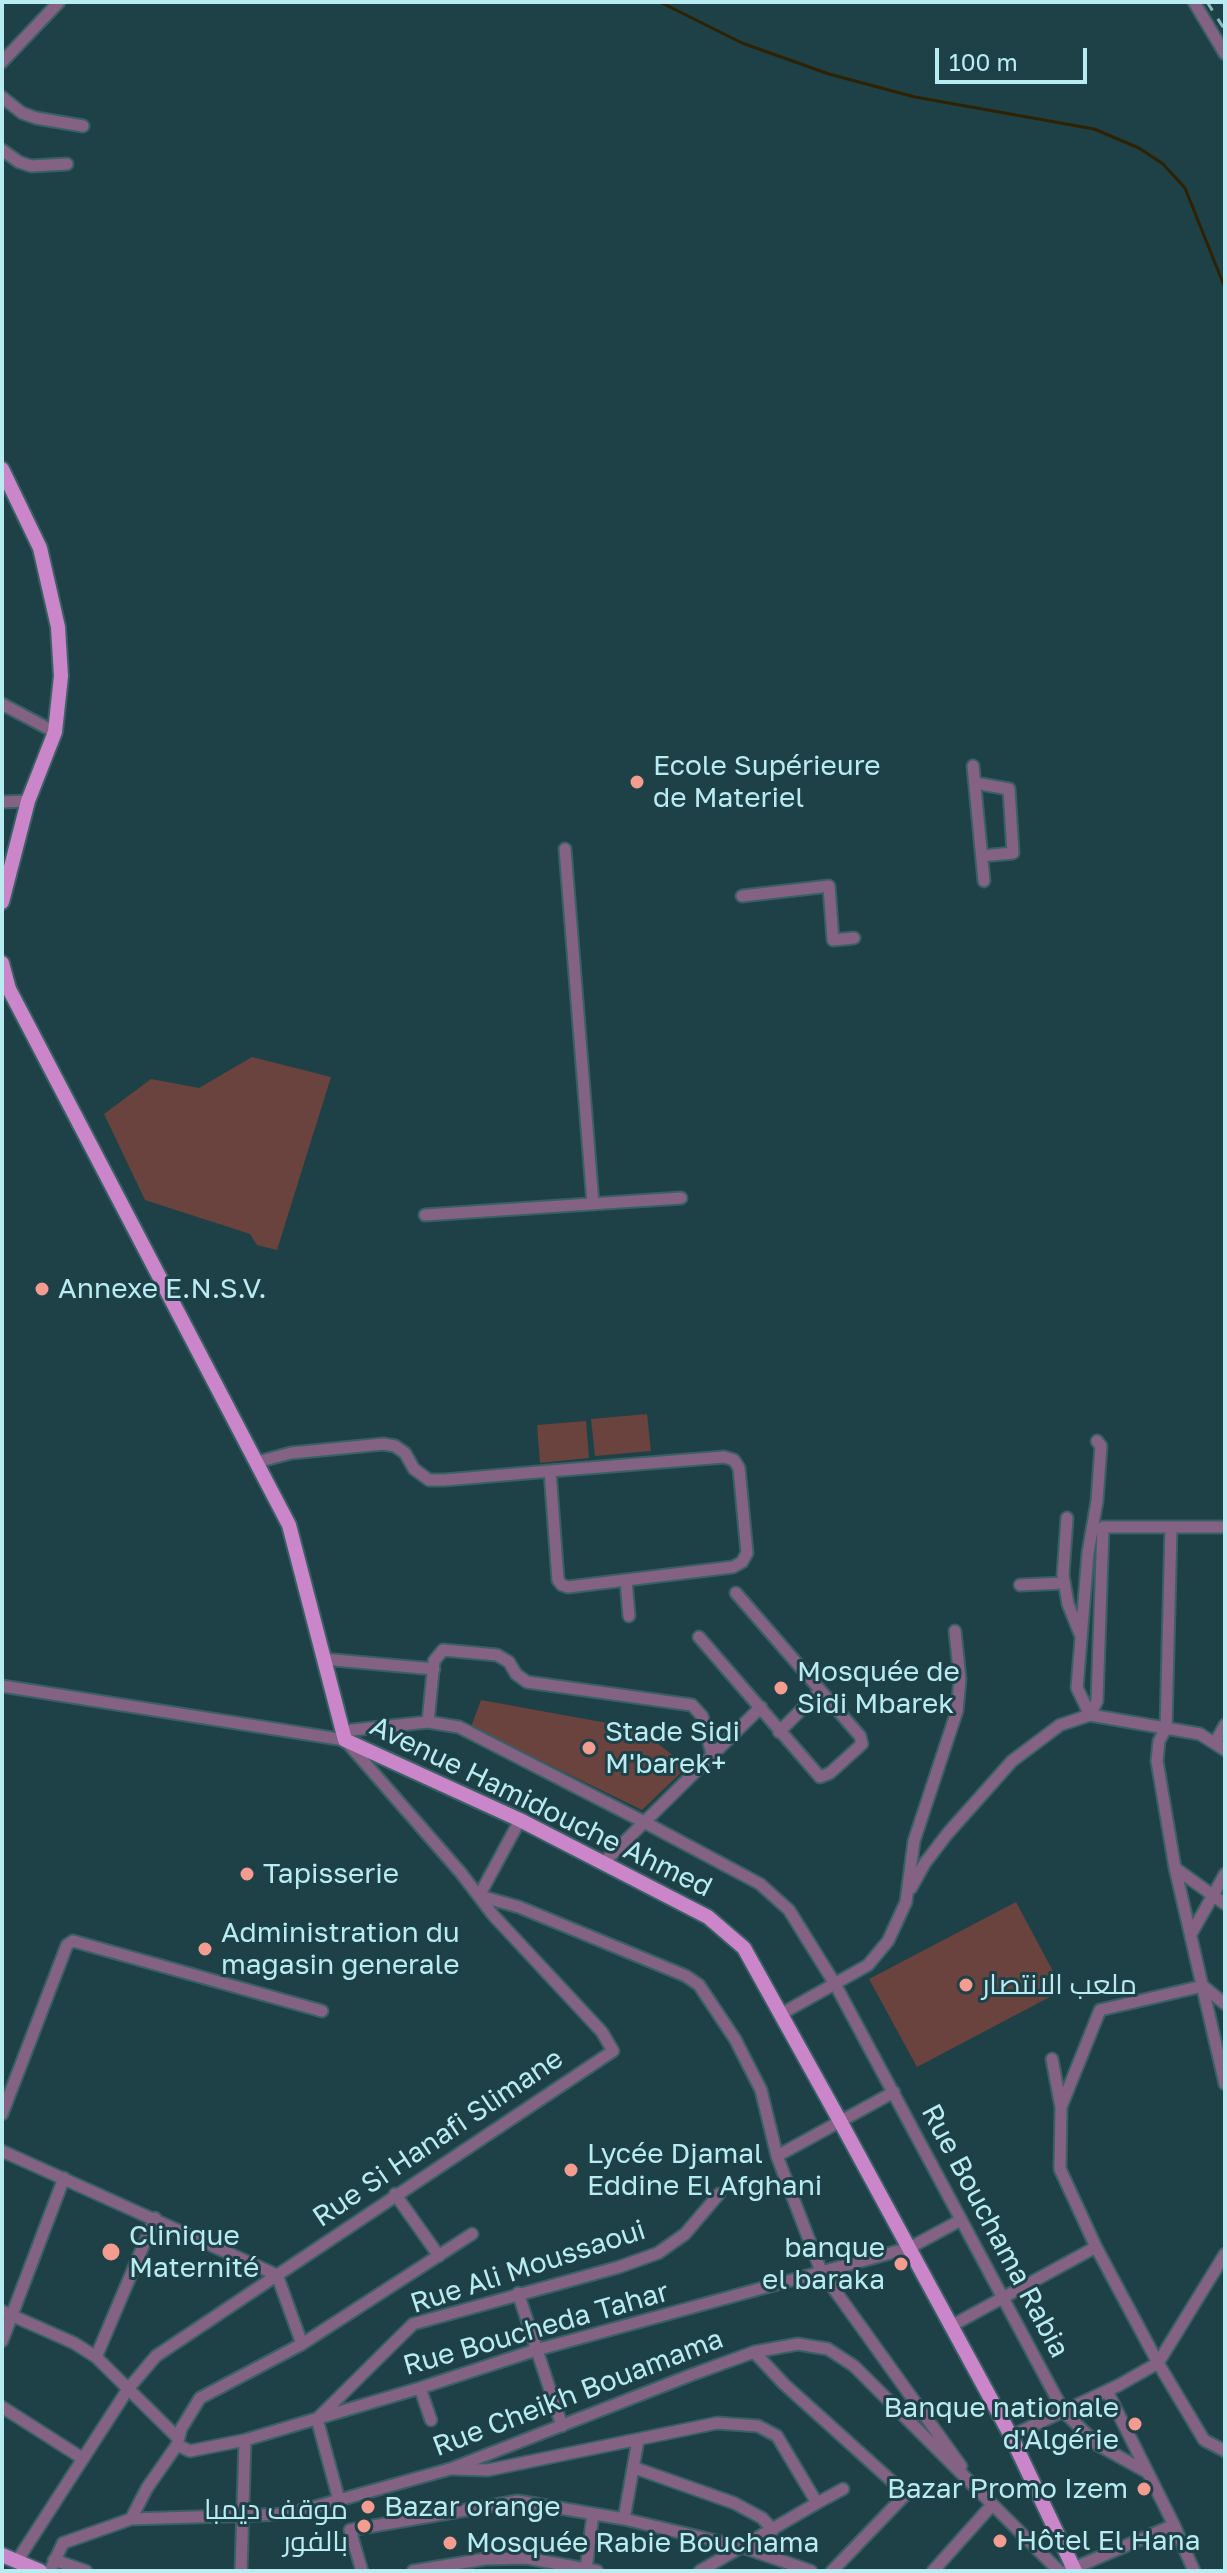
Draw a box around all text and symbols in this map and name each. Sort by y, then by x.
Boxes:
scale bar [939,32,1091,82]
text: 100 m [949,47,1018,76]
place label: Ecole Supérieure de Materiel [653,749,881,815]
marker: Ecole Supérieure de Materiel [628,773,646,791]
place label: Annexe E.N.S.V. [58,1272,267,1306]
marker: Annexe E.N.S.V. [33,1280,51,1298]
place label: Mosquée de Sidi Mbarek [797,1655,960,1721]
marker: Mosquée de Sidi Mbarek [772,1679,790,1697]
street label: Avenue Hamidouche Ahmed [365,1709,717,1905]
place label: Stade Sidi M'barek+ [605,1715,740,1781]
marker: Stade Sidi M'barek+ [580,1739,598,1757]
place label: Tapisserie [263,1857,399,1891]
marker: Tapisserie [238,1865,256,1883]
place label: Administration du magasin generale [221,1916,460,1982]
marker: Administration du magasin generale [196,1940,214,1958]
place label: ملعب الانتصار [982,1968,1137,2002]
marker: ملعب الانتصار [957,1976,975,1994]
street label: Rue Si Hanafi Slimane [307,2042,569,2234]
street label: Rue Bouchama Rabia [914,2099,1076,2363]
place label: Lycée Djamal Eddine El Afghani [587,2137,822,2203]
marker: Lycée Djamal Eddine El Afghani [562,2161,580,2179]
street label: Rue Ali Moussaoui [406,2213,650,2321]
place label: Clinique Maternité [129,2219,259,2285]
place label: banque el baraka [762,2231,885,2297]
marker: Clinique Maternité [100,2241,122,2263]
marker: banque el baraka [892,2255,910,2273]
street label: Rue Boucheda Tahar [399,2275,673,2383]
street label: Rue Cheikh Bouamama [428,2322,728,2464]
place label: Banque nationale d'Algérie [884,2391,1119,2457]
marker: Banque nationale d'Algérie [1126,2415,1144,2433]
place label: Bazar Promo Izem [887,2472,1128,2506]
marker: Bazar Promo Izem [1135,2480,1153,2498]
place label: Bazar orange [384,2490,561,2524]
place label: موقف ديمبا بالفور [204,2493,348,2559]
marker: Bazar orange [359,2498,377,2516]
marker: موقف ديمبا بالفور [355,2517,373,2535]
place label: Hôtel El Hana [1016,2524,1201,2558]
place label: Mosquée Rabie Bouchama [466,2526,819,2560]
marker: Hôtel El Hana [991,2532,1009,2550]
marker: Mosquée Rabie Bouchama [441,2534,459,2552]

